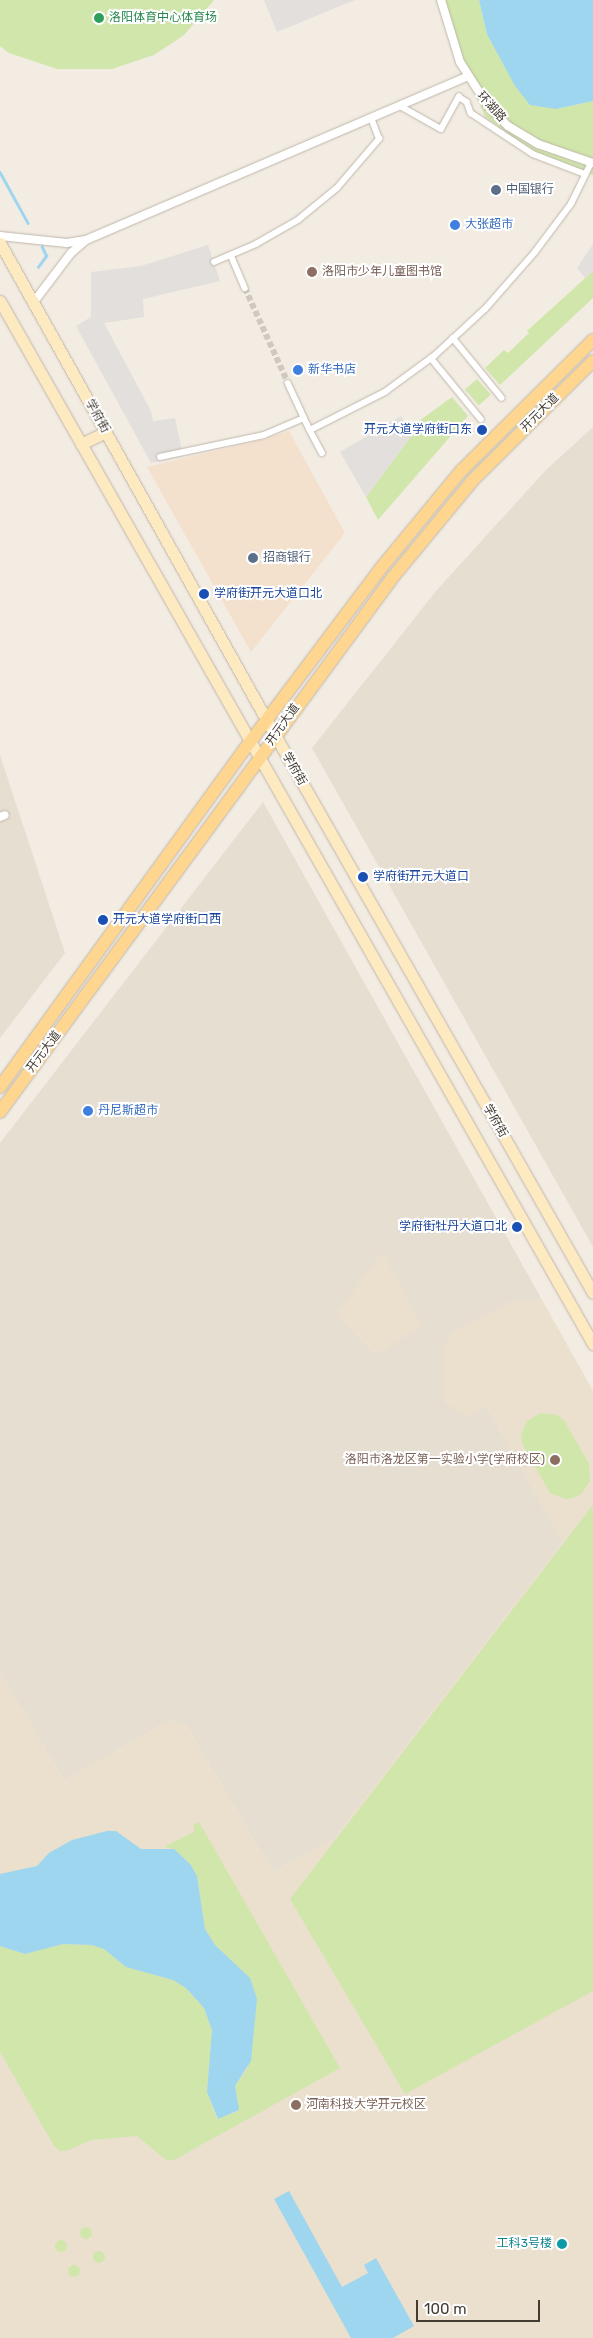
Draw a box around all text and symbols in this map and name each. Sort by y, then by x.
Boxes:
place label: 洛阳体育中心体育场 [109,11,217,25]
marker: 洛阳体育中心体育场 [93,12,105,24]
street label: 环湖路 [474,89,508,125]
place label: 中国银行 [506,183,554,197]
marker: 中国银行 [490,184,502,196]
place label: 大张超市 [465,218,513,232]
marker: 大张超市 [449,219,461,231]
place label: 洛阳市少年儿童图书馆 [322,265,442,279]
marker: 洛阳市少年儿童图书馆 [306,266,318,278]
place label: 新华书店 [308,363,356,377]
marker: 新华书店 [292,364,304,376]
street label: 开元大道 [518,391,562,435]
street label: 学府街 [82,397,112,435]
place label: 开元大道学府街口东 [364,423,472,437]
marker: 开元大道学府街口东 [476,424,488,436]
place label: 招商银行 [263,551,311,565]
marker: 招商银行 [247,552,259,564]
place label: 学府街开元大道口北 [214,587,322,601]
marker: 学府街开元大道口北 [198,588,210,600]
street label: 开元大道 [263,701,303,749]
street label: 学府街 [279,750,309,788]
place label: 学府街开元大道口 [373,870,469,884]
marker: 学府街开元大道口 [357,871,369,883]
place label: 开元大道学府街口西 [113,913,221,927]
marker: 开元大道学府街口西 [97,914,109,926]
street label: 开元大道 [24,1028,64,1076]
street label: 学府街 [480,1102,510,1140]
place label: 丹尼斯超市 [98,1104,158,1118]
marker: 丹尼斯超市 [82,1105,94,1117]
place label: 学府街牡丹大道口北 [399,1220,507,1234]
marker: 学府街牡丹大道口北 [511,1221,523,1233]
place label: 洛阳市洛龙区第一实验小学(学府校区) [345,1453,545,1467]
marker: 洛阳市洛龙区第一实验小学(学府校区) [549,1454,561,1466]
place label: 河南科技大学开元校区 [306,2098,426,2112]
marker: 河南科技大学开元校区 [290,2099,302,2111]
place label: 工科3号楼 [497,2237,552,2251]
marker: 工科3号楼 [556,2238,568,2250]
scale bar [418,2290,542,2322]
text: 100 m [424,2300,466,2318]

